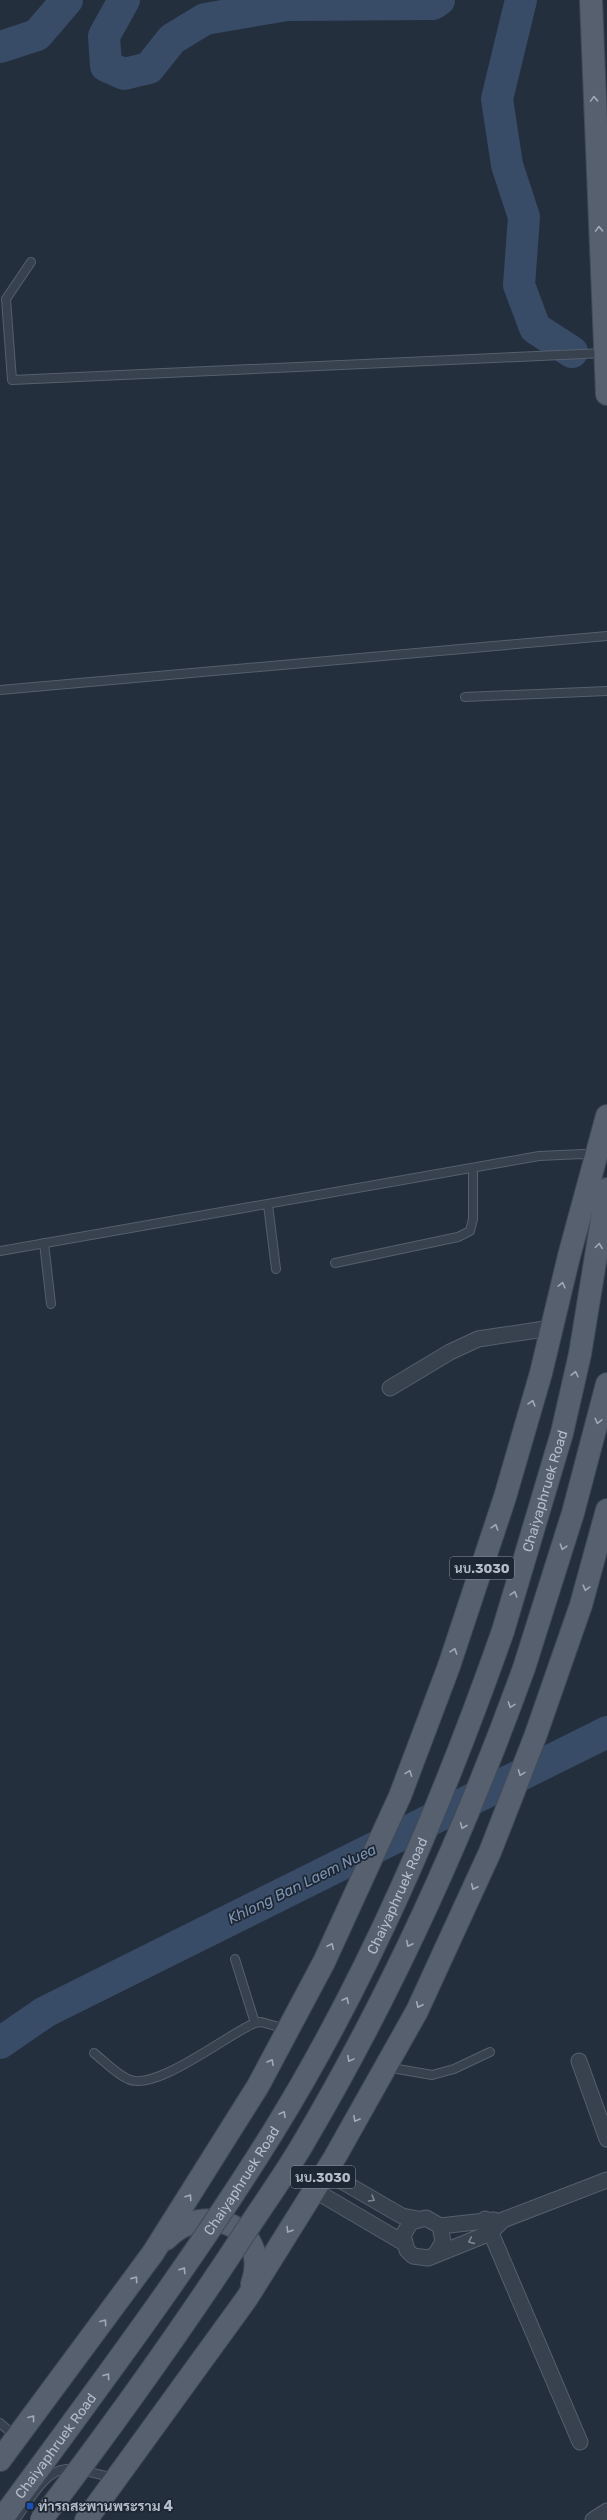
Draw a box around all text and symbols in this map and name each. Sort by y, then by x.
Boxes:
one-way arrow [590,96,598,102]
one-way arrow [595,226,604,232]
one-way arrow [594,1243,603,1249]
one-way arrow [557,1281,565,1288]
one-way arrow [571,1371,579,1377]
one-way arrow [527,1400,536,1407]
one-way arrow [594,1418,602,1425]
street label: Chaiyaphruek Road [519,1428,571,1554]
one-way arrow [490,1524,499,1531]
one-way arrow [559,1543,568,1550]
road number: นบ.3030 [450,1557,514,1579]
one-way arrow [582,1585,590,1591]
one-way arrow [509,1590,518,1597]
one-way arrow [450,1648,458,1655]
one-way arrow [507,1701,515,1708]
one-way arrow [404,1769,412,1776]
one-way arrow [517,1770,525,1777]
one-way arrow [460,1822,468,1829]
street label: Chaiyaphruek Road [364,1835,431,1957]
water label: Khlong Ban Laem Nuea [225,1840,379,1928]
one-way arrow [471,1883,479,1891]
one-way arrow [407,1940,414,1947]
one-way arrow [326,1943,334,1951]
one-way arrow [341,1997,349,2004]
one-way arrow [416,2001,424,2009]
one-way arrow [347,2055,354,2063]
one-way arrow [267,2058,274,2066]
one-way arrow [279,2111,286,2118]
one-way arrow [354,2115,361,2122]
street label: Chaiyaphruek Road [200,2123,283,2239]
road number: นบ.3030 [291,2166,355,2188]
one-way arrow [185,2194,192,2201]
one-way arrow [368,2194,375,2201]
one-way arrow [287,2226,294,2233]
one-way arrow [468,2236,476,2244]
one-way arrow [178,2267,185,2274]
one-way arrow [130,2276,137,2283]
one-way arrow [99,2320,106,2327]
one-way arrow [102,2373,109,2380]
street label: Chaiyaphruek Road [12,2390,100,2502]
one-way arrow [27,2415,34,2422]
place label: ท่ารถสะพานพระราม 4 [38,2498,174,2515]
marker: ท่ารถสะพานพระราม 4 [25,2501,35,2511]

